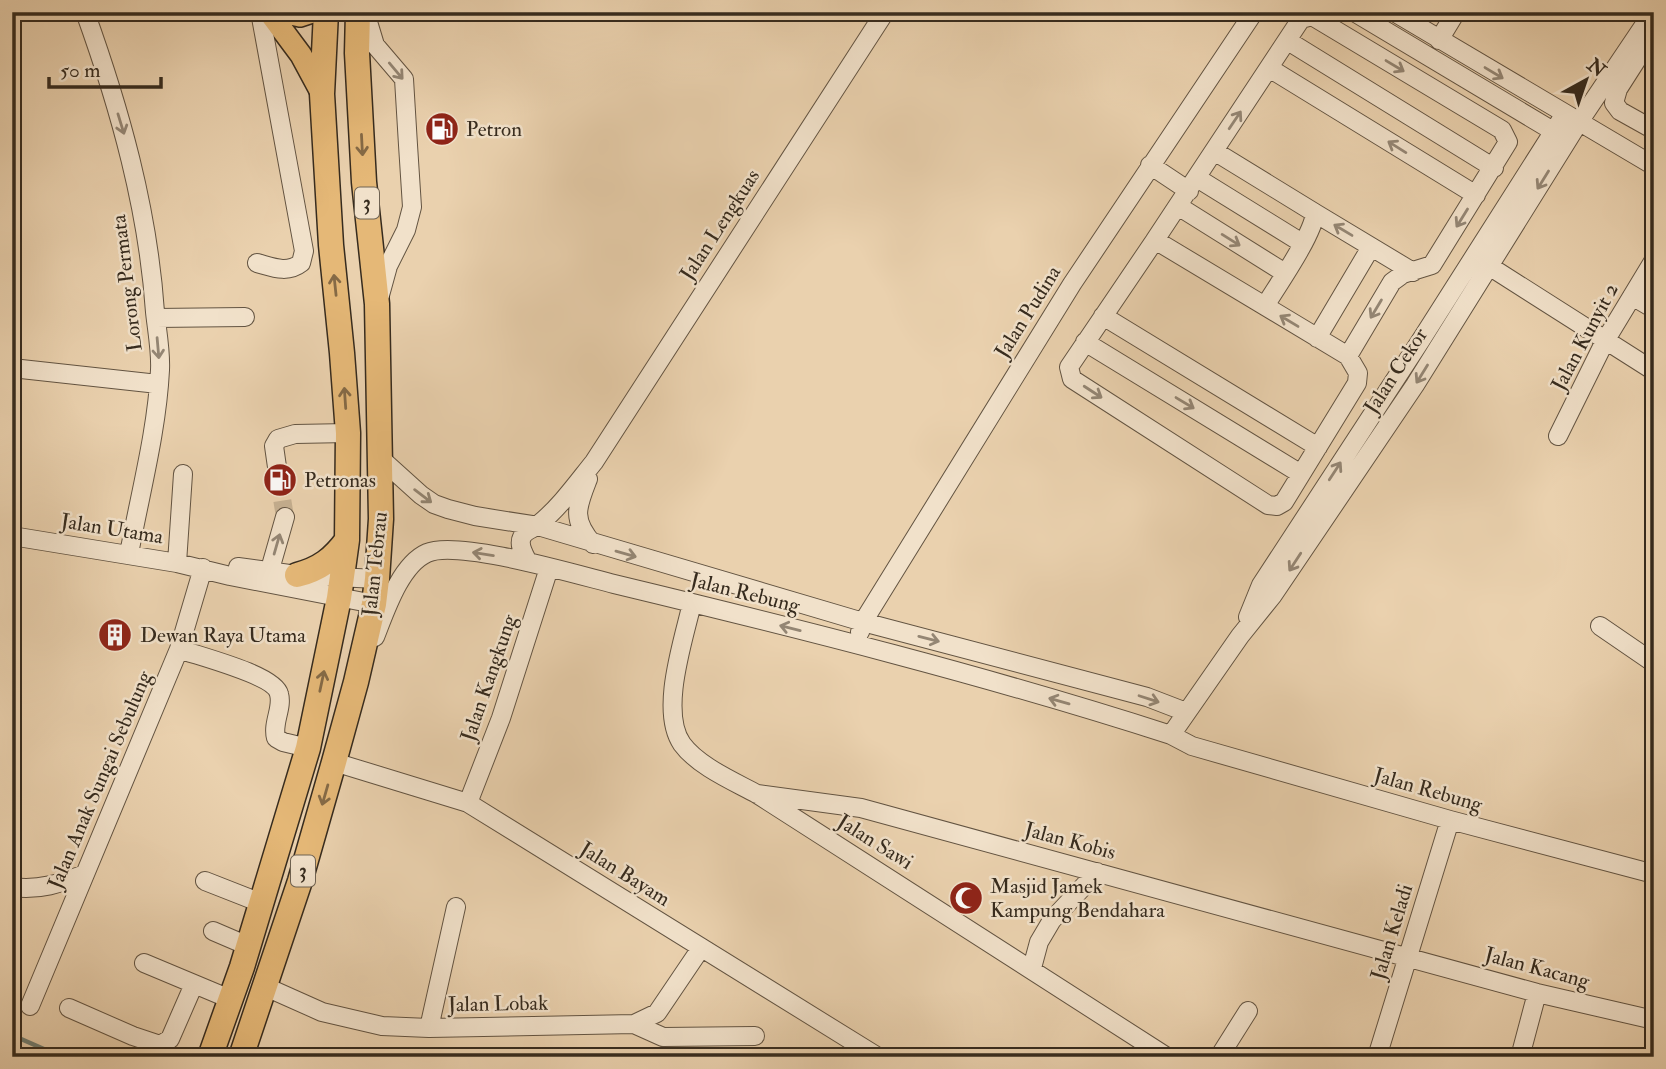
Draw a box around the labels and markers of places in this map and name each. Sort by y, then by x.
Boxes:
fuel station icon: Petron [423,110,461,148]
place label: Petron [466,116,522,143]
fuel station icon: Petronas [261,461,299,499]
place label: Petronas [304,467,376,494]
building icon: Dewan Raya Utama [96,616,134,654]
place label: Dewan Raya Utama [140,622,306,649]
place label: Masjid Jamek Kampung Bendahara [990,873,1165,924]
mosque icon: Masjid Jamek Kampung Bendahara [947,879,985,917]

